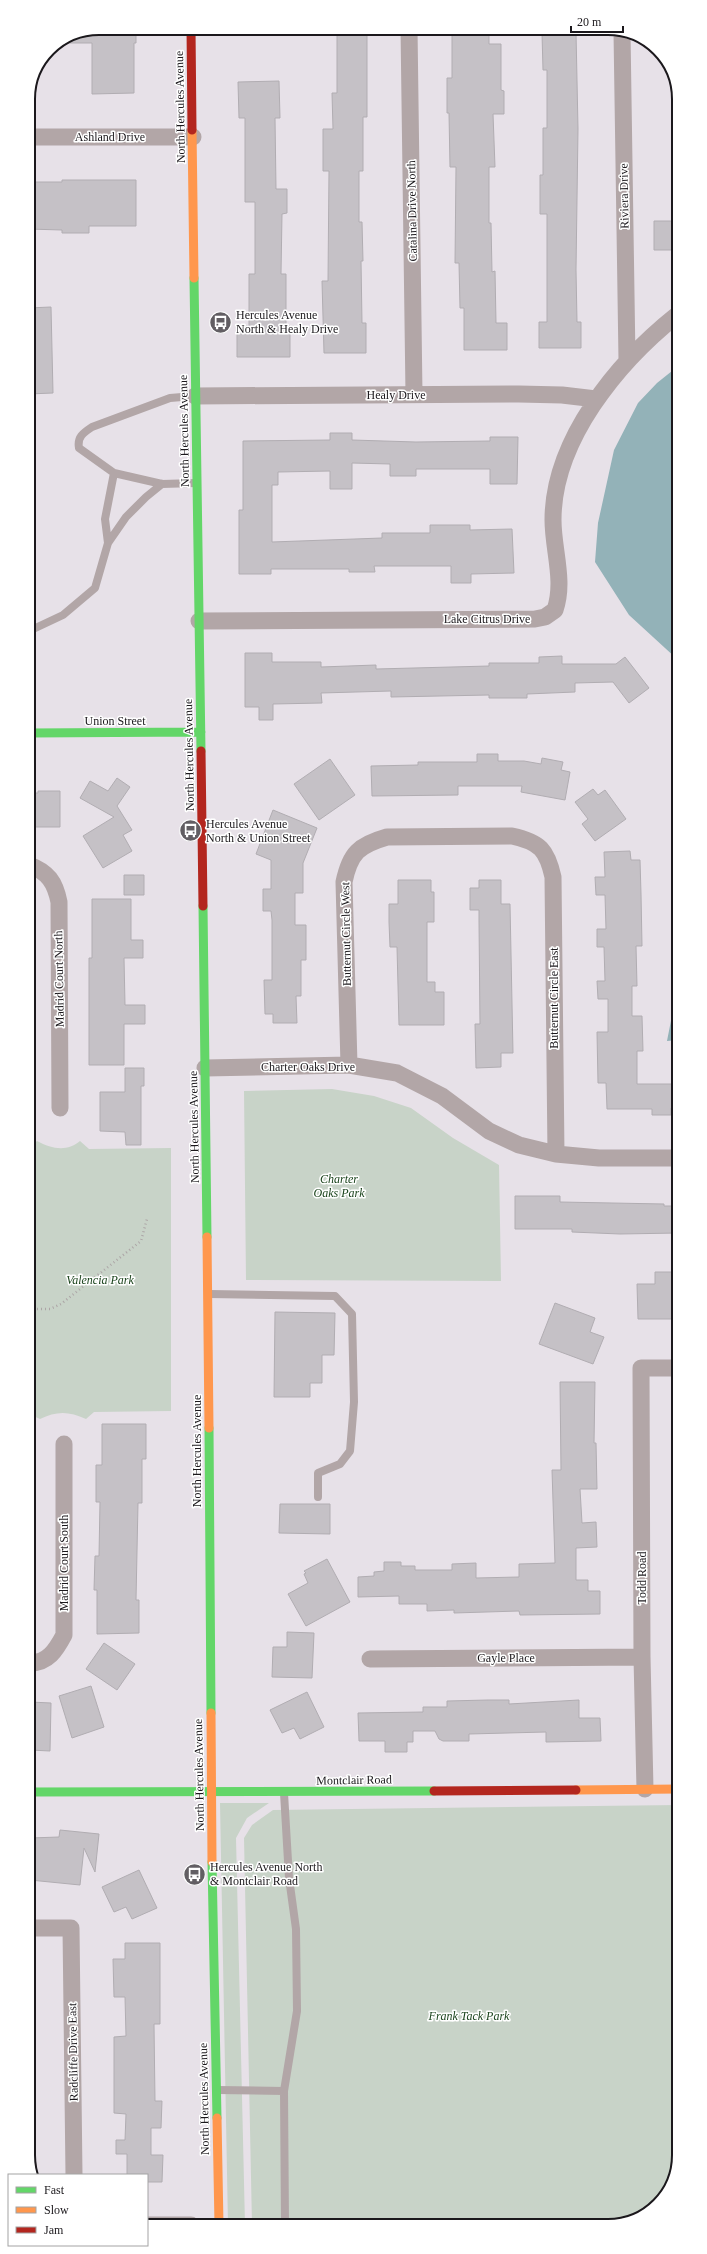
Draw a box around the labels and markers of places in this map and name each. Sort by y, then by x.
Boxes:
place label: Hercules Avenue North & Healy Drive [236,308,338,336]
bus stop icon: Hercules Avenue North & Healy Drive [208,309,234,335]
place label: Hercules Avenue North & Union Street [206,817,311,845]
bus stop icon: Hercules Avenue North & Union Street [177,818,203,844]
place label: Hercules Avenue North & Montclair Road [210,1860,322,1888]
bus stop icon: Hercules Avenue North & Montclair Road [181,1861,207,1887]

